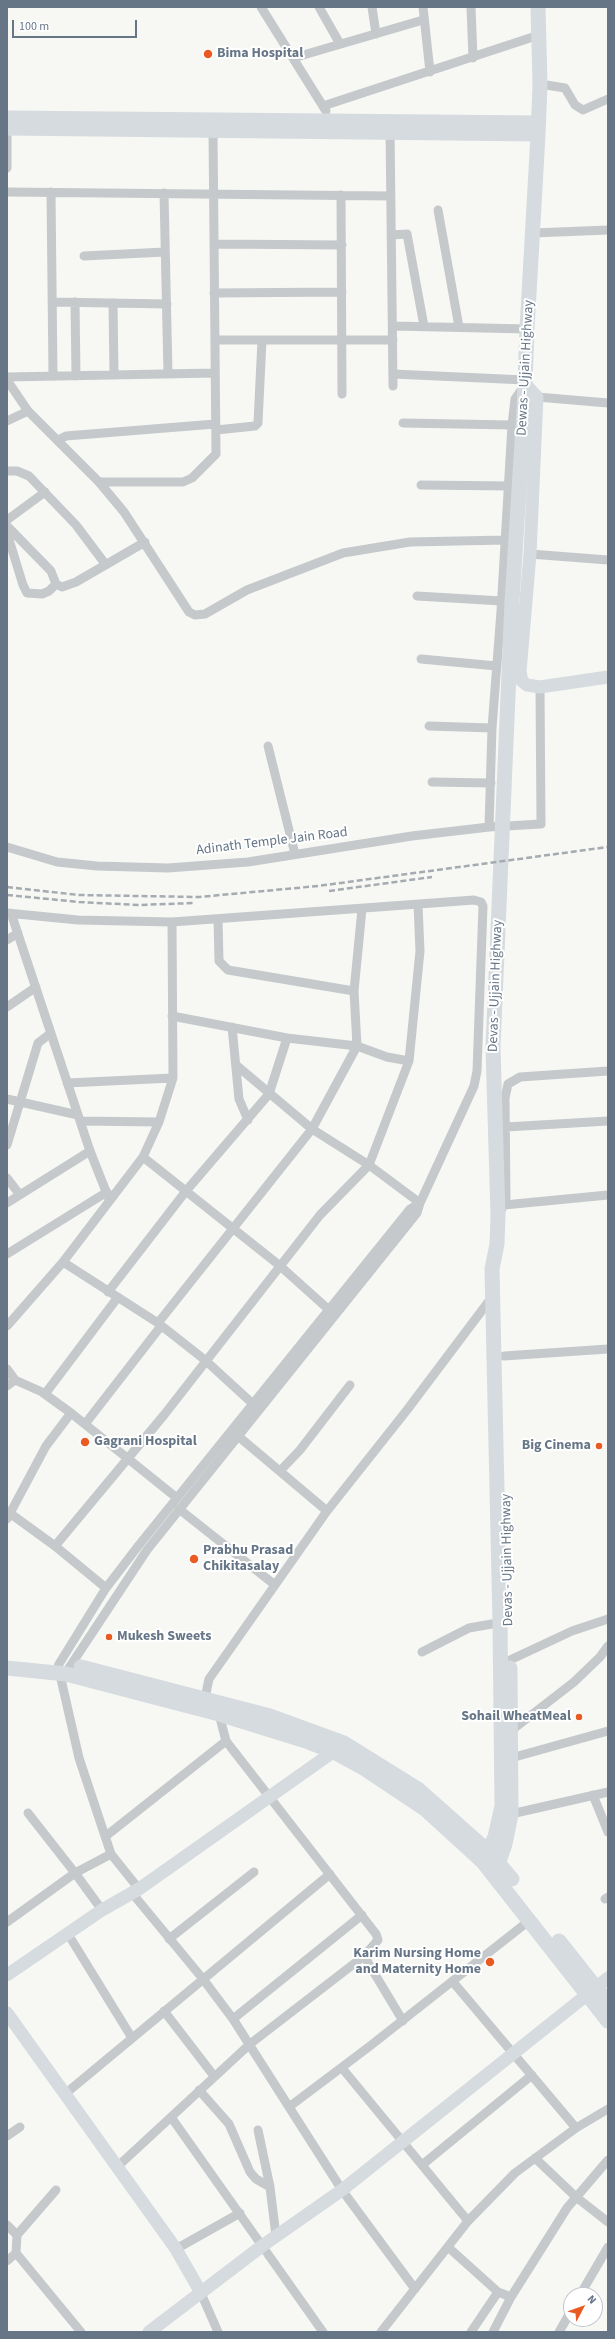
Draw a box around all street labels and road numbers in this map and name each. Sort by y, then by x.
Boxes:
street label: Dewas - Ujjain Highway [514,300,538,436]
street label: Adinath Temple Jain Road [195,824,349,860]
street label: Devas - Ujjain Highway [485,920,507,1052]
street label: Devas - Ujjain Highway [498,1494,518,1626]

